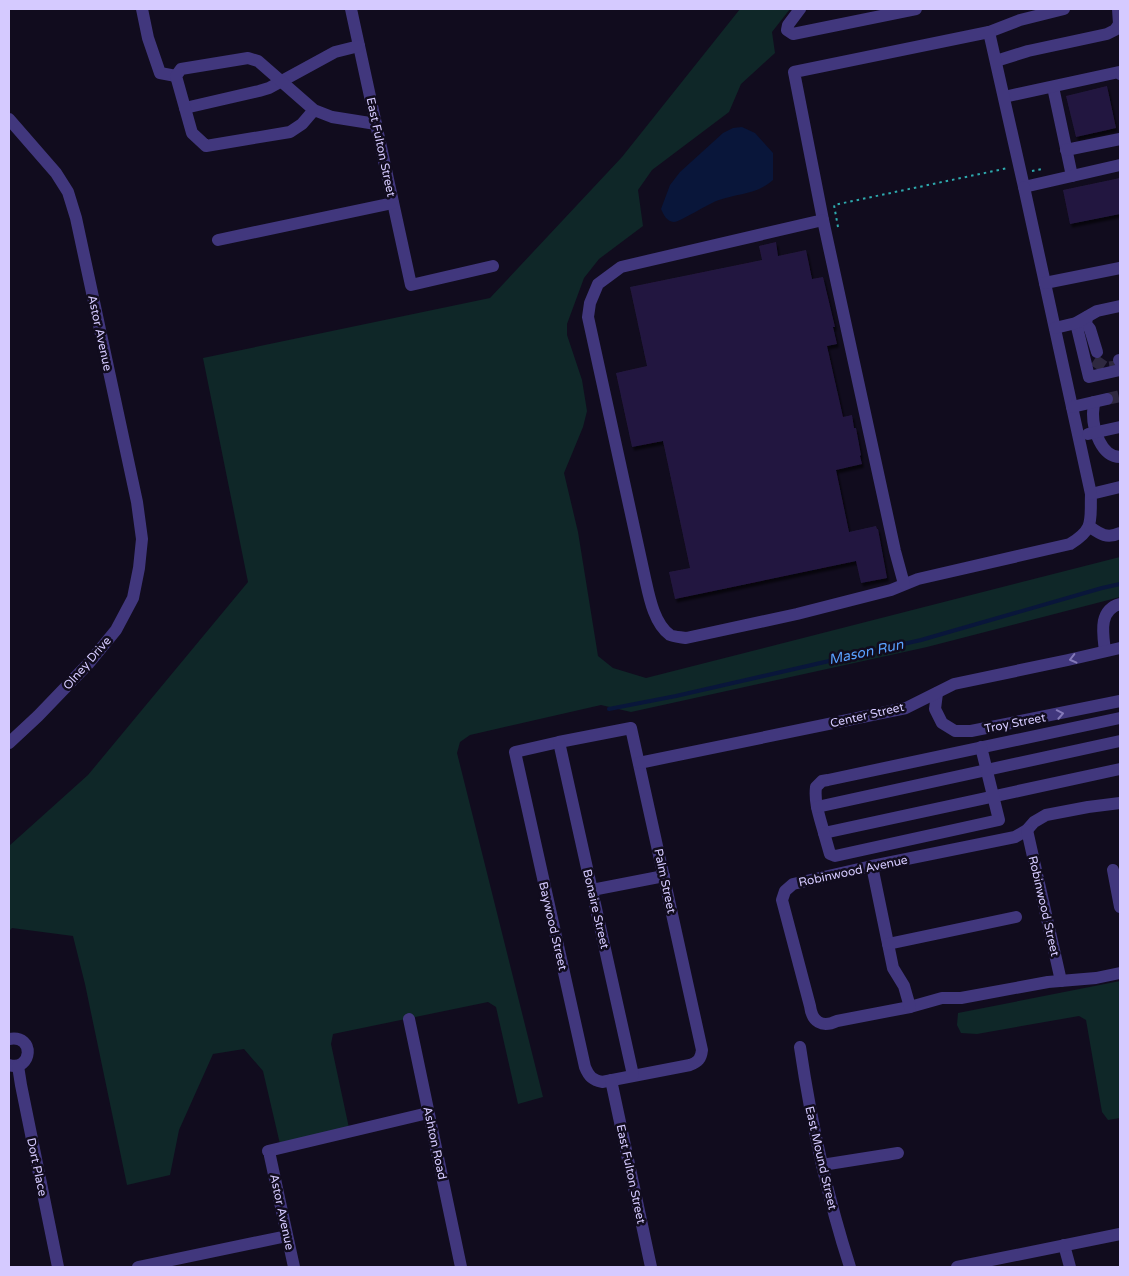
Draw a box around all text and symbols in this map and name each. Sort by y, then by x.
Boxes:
street label: East Fulton Street [364,96,398,198]
street label: Astor Avenue [85,294,115,372]
street label: Olney Drive [60,633,114,692]
water label: Mason Run [827,636,905,668]
one-way arrow [1068,653,1077,664]
street label: Center Street [829,700,906,730]
one-way arrow [1055,709,1064,720]
street label: Troy Street [983,710,1047,736]
street label: Palm Street [651,847,679,915]
street label: Robinwood Avenue [797,853,909,889]
street label: Robinwood Street [1026,854,1062,958]
street label: Bonaire Street [580,868,612,951]
street label: Baywood Street [536,880,570,972]
street label: Ashton Road [420,1105,450,1181]
street label: East Mound Street [802,1105,840,1212]
street label: East Fulton Street [614,1123,648,1225]
street label: Dort Place [24,1137,50,1198]
street label: Astor Avenue [267,1173,297,1251]

